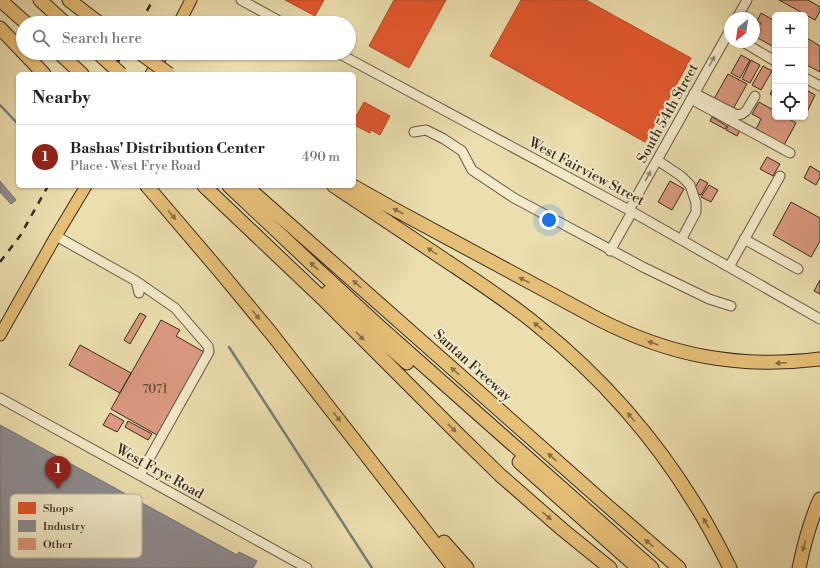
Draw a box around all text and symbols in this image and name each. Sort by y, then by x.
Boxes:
north arrow [724,12,760,48]
map controls [772,12,808,120]
button: + [772,12,808,48]
search box [16,16,356,60]
icon: search [30,27,52,49]
text: Search here [62,29,142,48]
button: − [772,48,808,84]
one-way arrow [709,55,716,67]
street label: South 54th Street [633,61,703,166]
button: locate [772,84,808,120]
text: Nearby [32,87,91,109]
street label: West Fairview Street [525,133,648,210]
text: Bashas' Distribution Center [70,139,265,158]
text: 1 [42,149,48,165]
text: 490 m [302,149,340,165]
text: Place · West Frye Road [70,158,201,174]
one-way arrow [645,170,651,182]
one-way arrow [392,208,403,215]
one-way arrow [168,210,177,221]
your location [539,210,559,230]
one-way arrow [427,247,437,255]
one-way arrow [309,261,319,271]
one-way arrow [519,276,530,283]
one-way arrow [352,280,362,289]
one-way arrow [252,310,261,320]
one-way arrow [533,322,544,331]
street label: Santan Freeway [429,326,515,406]
one-way arrow [355,331,365,341]
one-way arrow [647,340,659,346]
one-way arrow [775,359,787,366]
one-way arrow [449,366,460,375]
house number: 7071 [142,382,168,397]
one-way arrow [332,412,340,422]
one-way arrow [627,412,636,422]
one-way arrow [447,423,456,433]
street label: West Frye Road [112,440,207,503]
one-way arrow [547,452,557,461]
pin: 1 [45,456,71,489]
legend [10,494,142,558]
text: Shops [43,502,73,516]
one-way arrow [541,512,552,521]
one-way arrow [703,517,710,529]
text: Industry [43,520,86,534]
text: Other [43,538,73,552]
one-way arrow [644,538,655,547]
one-way arrow [801,541,807,553]

